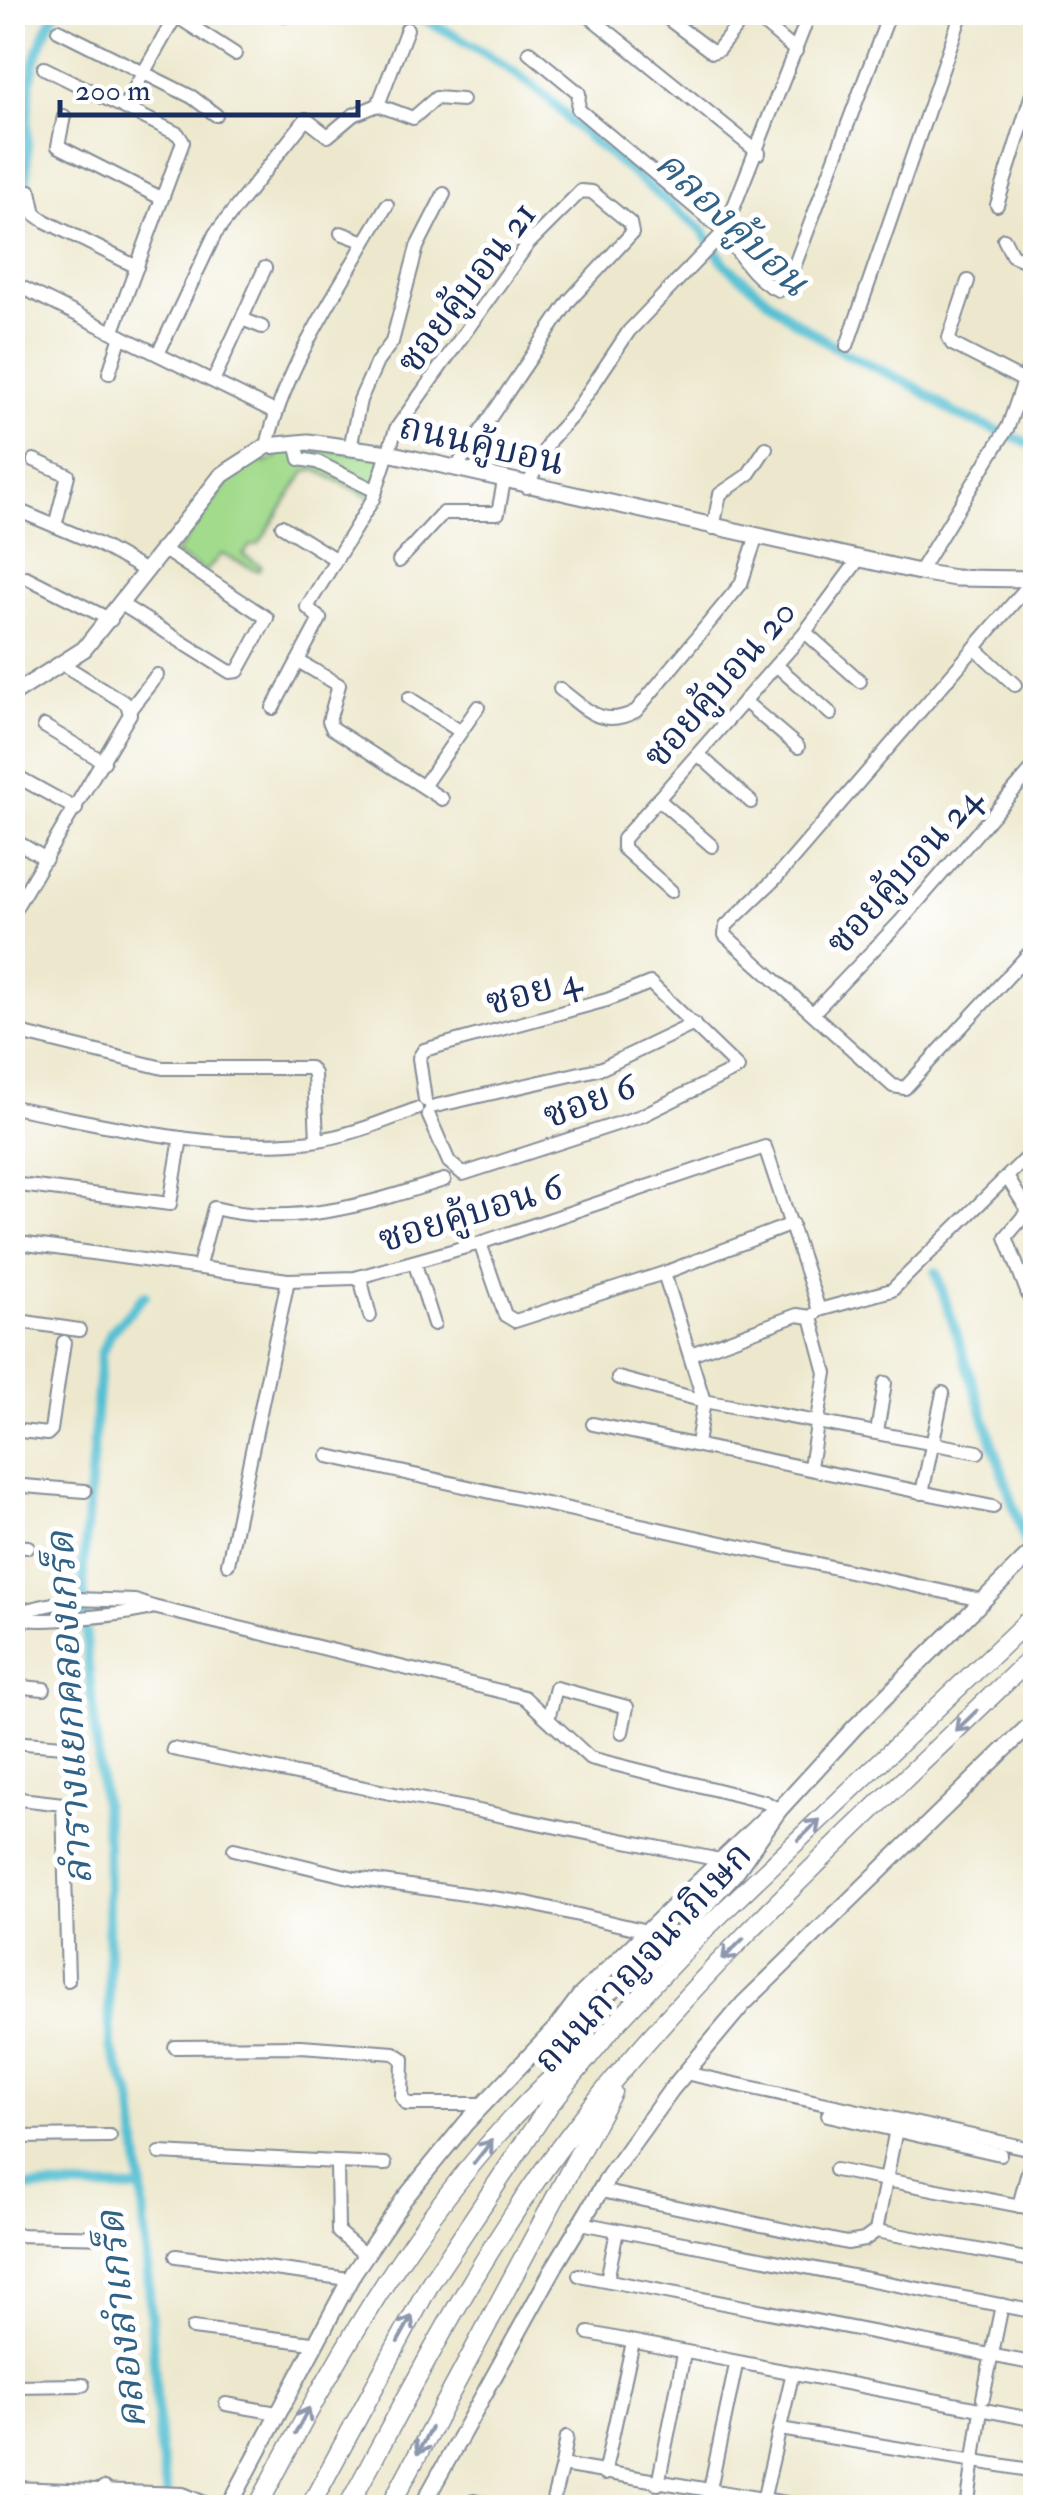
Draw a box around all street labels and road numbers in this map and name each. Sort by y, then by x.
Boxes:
street label: ซอยคู้บอน 21 [386,192,547,383]
street label: ถนนคู้บอน [394,402,569,486]
street label: ซอยคู้บอน 20 [633,589,807,778]
street label: ซอยคู้บอน 24 [815,775,993,965]
street label: ซอย 4 [481,955,587,1027]
street label: ซอย 6 [536,1062,644,1140]
street label: ซอยคู้บอน 6 [372,1162,570,1264]
street label: ถนนกาญจนาภิเษก [523,1832,762,2084]

